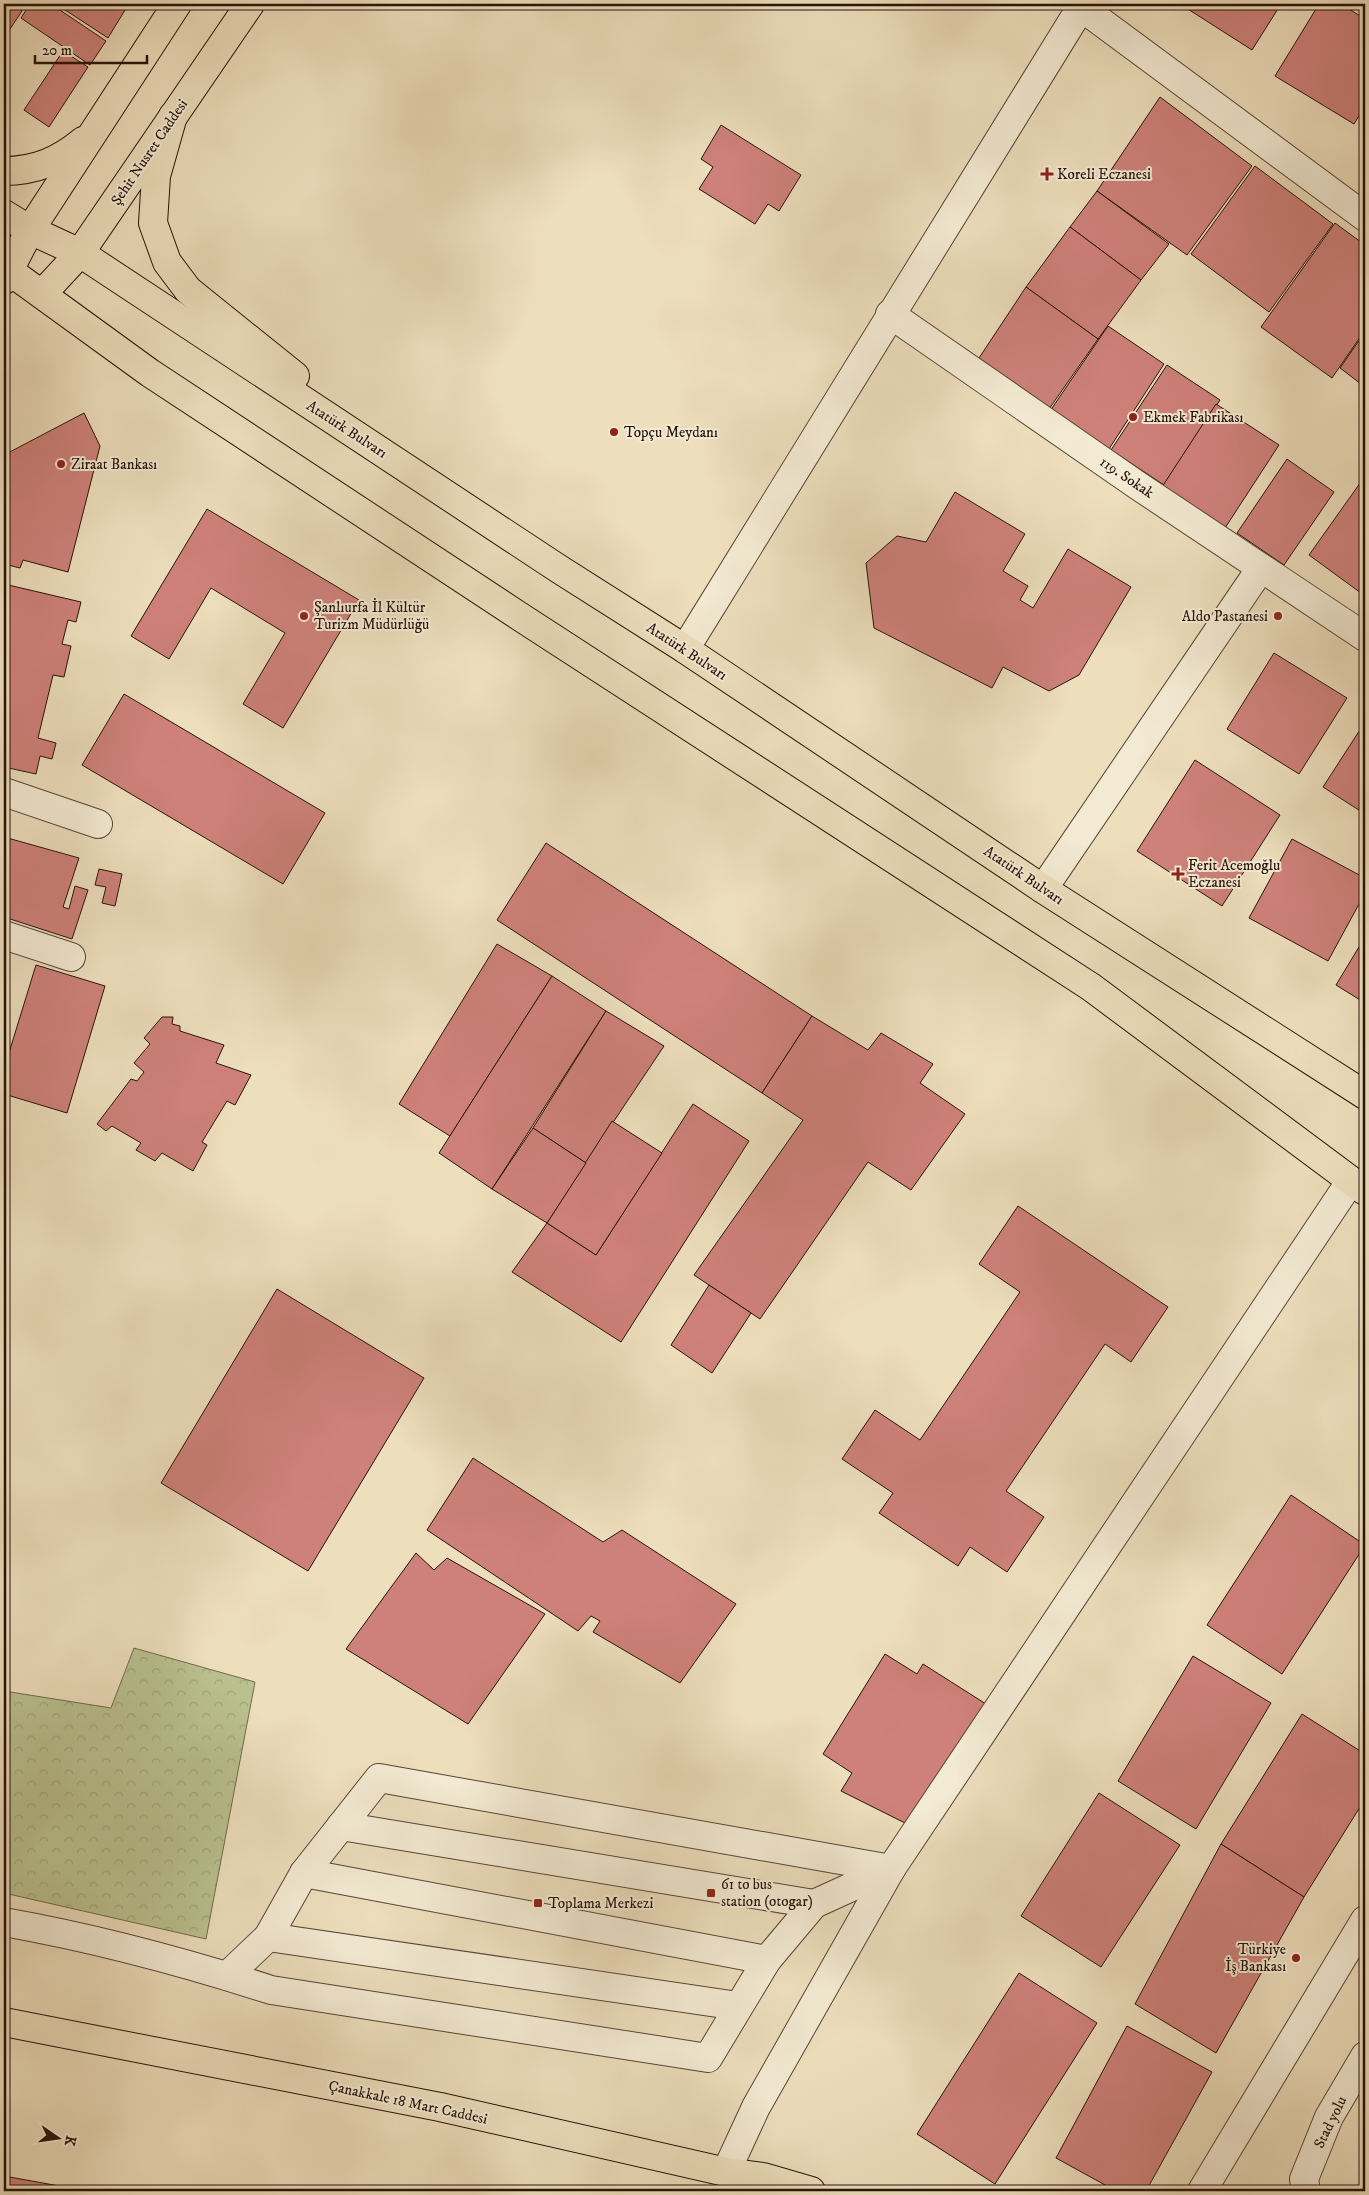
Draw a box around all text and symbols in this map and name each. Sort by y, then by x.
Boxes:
scale bar [35,32,148,64]
text: 20 m [42,41,72,60]
street label: Şehit Nusret Caddesi [107,95,192,209]
place label: Koreli Eczanesi [1057,165,1151,184]
marker: Koreli Eczanesi [1041,168,1053,180]
street label: Atatürk Bulvarı [303,396,391,463]
place label: Ekmek Fabrikası [1143,408,1243,427]
marker: Ekmek Fabrikası [1127,411,1139,423]
place label: Topçu Meydanı [624,423,718,442]
marker: Topçu Meydanı [608,426,620,438]
street label: 119. Sokak [1096,452,1158,503]
place label: Ziraat Bankası [71,455,157,474]
marker: Ziraat Bankası [55,458,67,470]
place label: Şanlıurfa İl Kültür Turizm Müdürlüğü [314,598,429,634]
place label: Aldo Pastanesi [1182,607,1268,626]
marker: Şanlıurfa İl Kültür Turizm Müdürlüğü [298,610,310,622]
marker: Aldo Pastanesi [1272,610,1284,622]
street label: Atatürk Bulvarı [643,618,731,685]
street label: Atatürk Bulvarı [980,842,1067,909]
place label: Ferit Acemoğlu Eczanesi [1188,856,1280,892]
marker: Ferit Acemoğlu Eczanesi [1172,868,1184,880]
place label: 61 to bus station (otogar) [721,1875,813,1911]
marker: 61 to bus station (otogar) [705,1887,717,1899]
place label: Toplama Merkezi [548,1894,653,1913]
marker: Toplama Merkezi [532,1897,544,1909]
place label: Türkiye İş Bankası [1225,1940,1286,1976]
marker: Türkiye İş Bankası [1290,1952,1302,1964]
street label: Çanakkale 18 Mart Caddesi [327,2076,489,2129]
street label: Stad yolu [1310,2093,1351,2151]
north arrow [32,2112,82,2162]
text: K [60,2134,80,2149]

